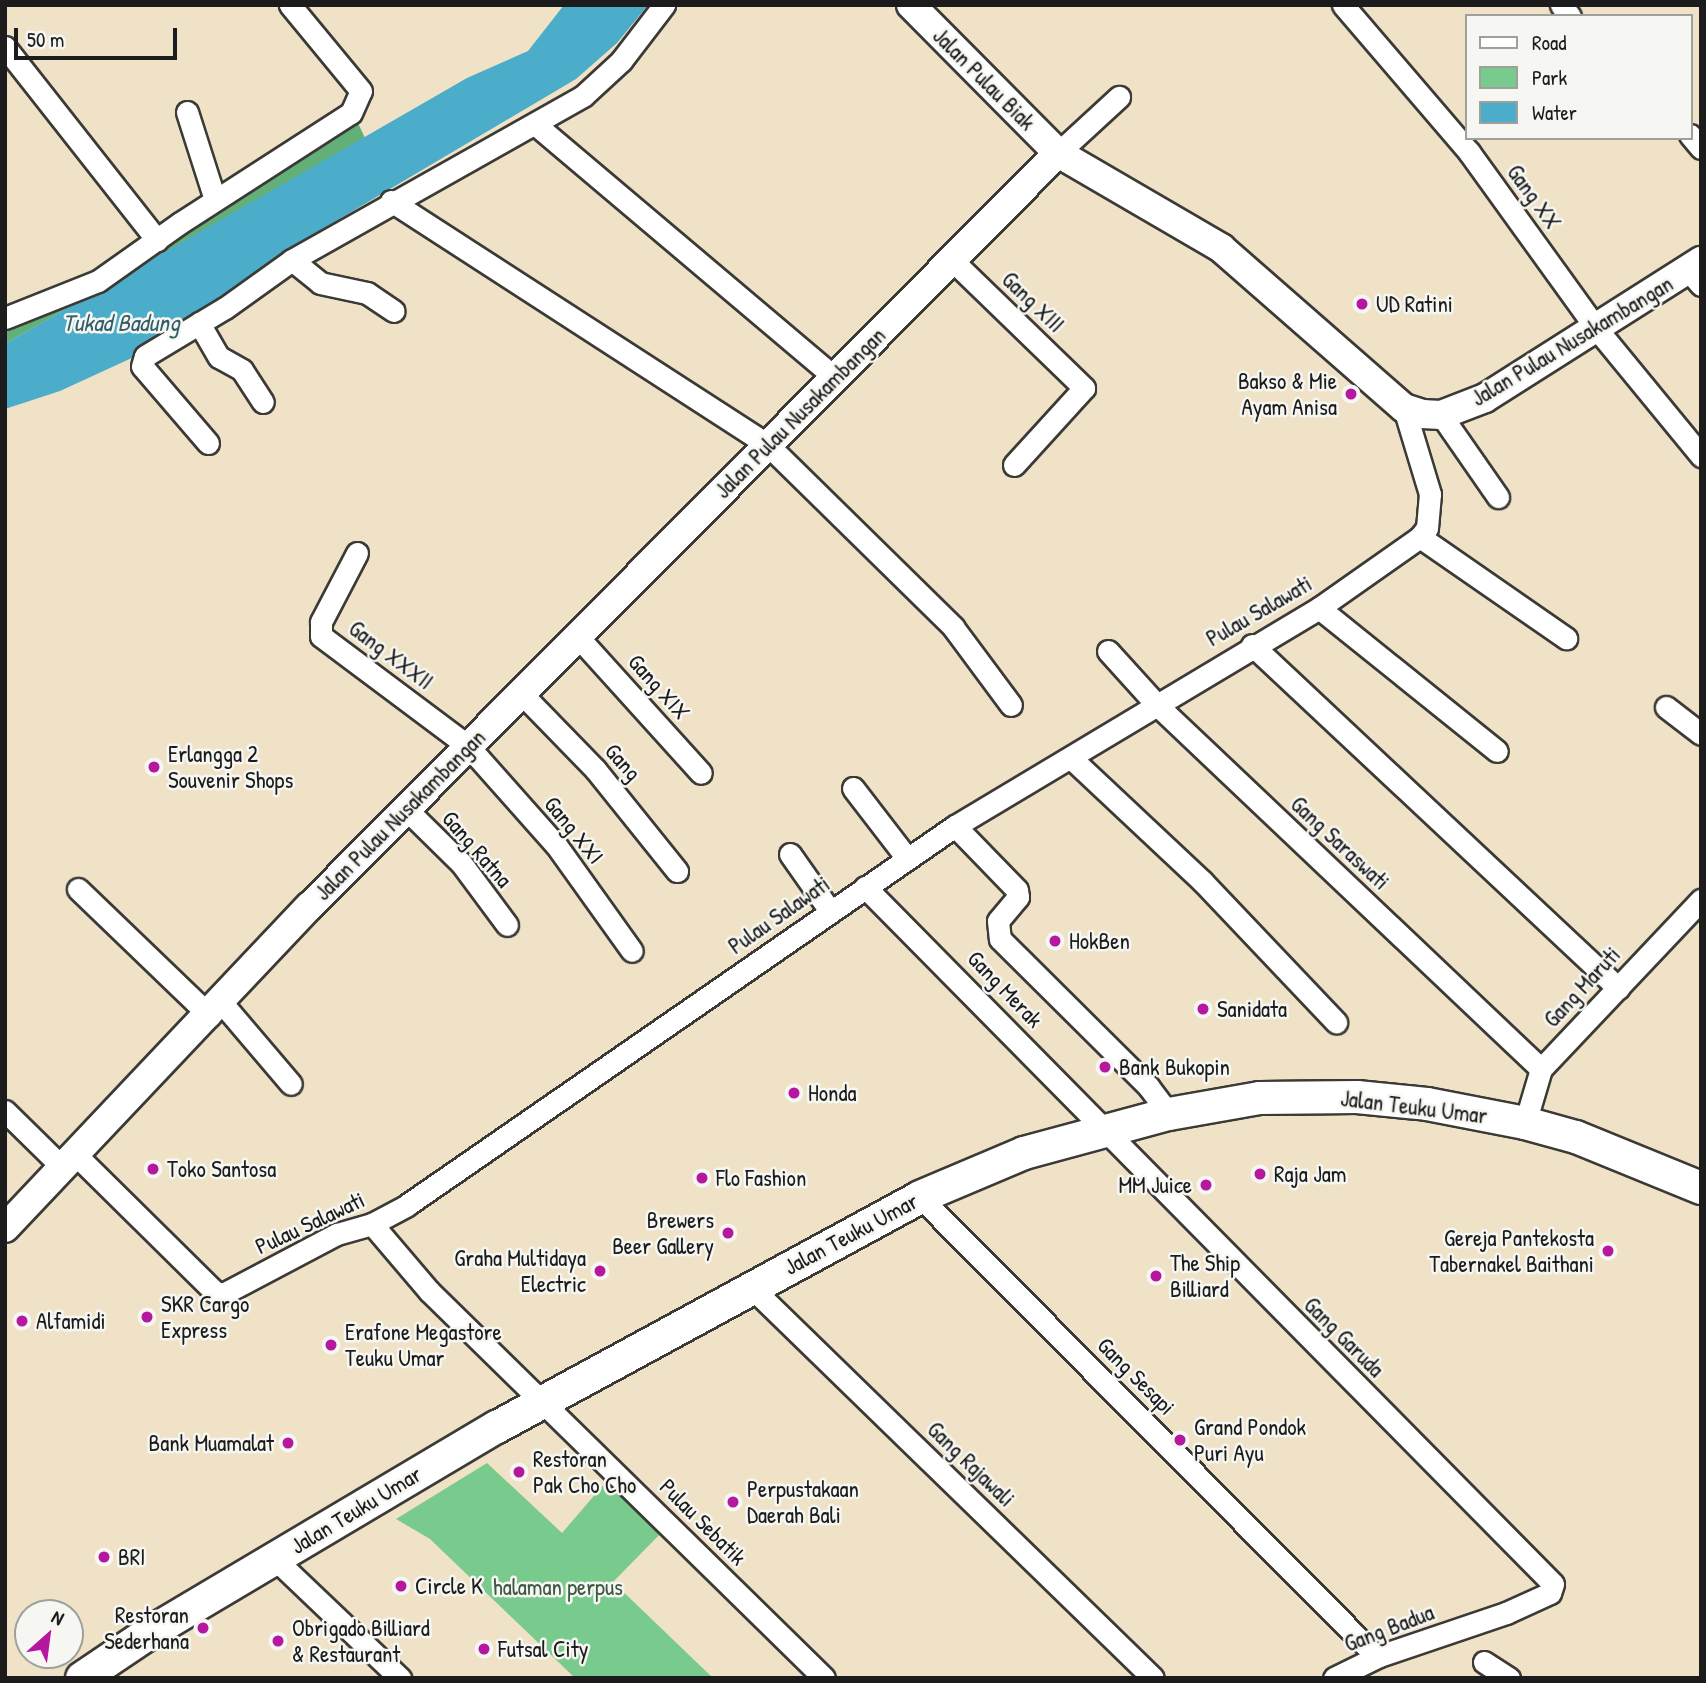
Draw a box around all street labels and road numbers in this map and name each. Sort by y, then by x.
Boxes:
street label: Jalan Pulau Biak [927,22,1041,136]
street label: Gang XX [1501,159,1567,235]
street label: Gang XIII [996,266,1070,338]
street label: Jalan Pulau Nusakambangan [1466,270,1678,412]
street label: Jalan Pulau Nusakambangan [709,322,891,504]
street label: Pulau Salawati [1201,570,1317,652]
street label: Gang XXXII [343,614,439,696]
street label: Gang XIX [622,648,696,726]
street label: Jalan Pulau Nusakambangan [309,724,491,906]
street label: Gang [599,738,647,786]
street label: Gang Saraswati [1285,790,1395,896]
street label: Gang XXI [538,791,610,869]
street label: Gang Ratna [436,805,518,893]
street label: Pulau Salawati [723,870,835,960]
street label: Gang Maruti [1538,941,1626,1033]
street label: Gang Merak [962,945,1048,1033]
street label: Jalan Teuku Umar [1339,1084,1489,1130]
street label: Pulau Salawati [251,1186,369,1260]
street label: Jalan Teuku Umar [779,1187,923,1281]
street label: Gang Garuda [1298,1291,1390,1383]
street label: Gang Sesapi [1091,1331,1181,1421]
street label: Gang Rajawali [922,1416,1020,1512]
street label: Jalan Teuku Umar [286,1460,426,1560]
street label: Pulau Sebatik [654,1473,752,1571]
street label: Gang Badua [1340,1598,1438,1658]

